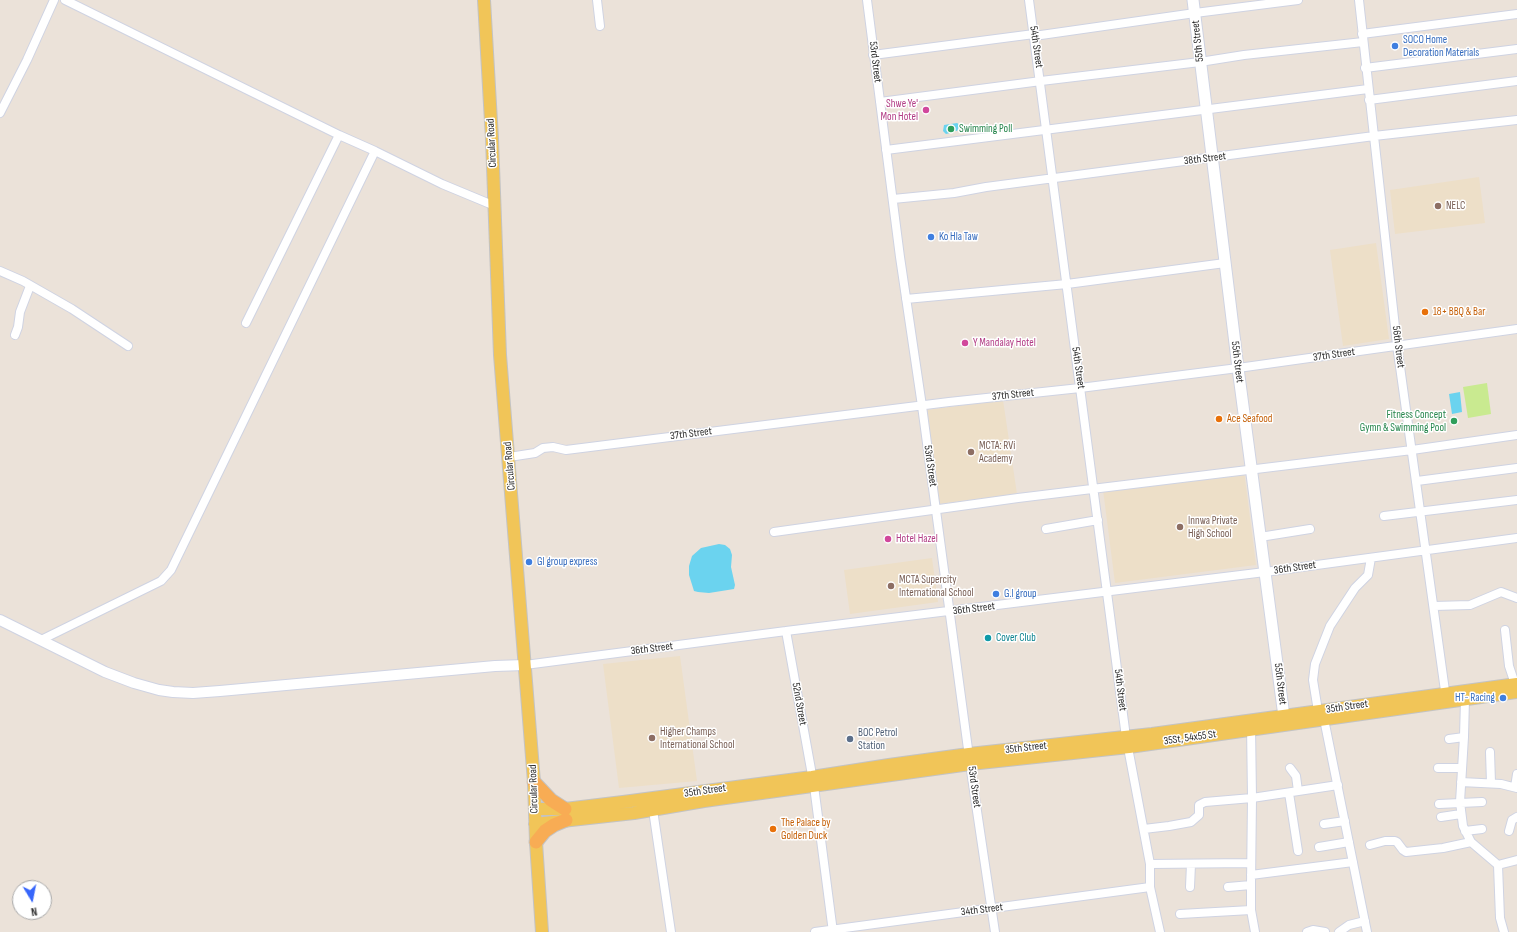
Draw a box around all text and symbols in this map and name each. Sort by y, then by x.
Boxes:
street label: 55th Street [1189,20,1207,62]
street label: 54th Street [1027,25,1045,69]
place label: SOCO Home Decoration Materials [1403,33,1479,59]
street label: 53rd Street [866,41,884,83]
marker: SOCO Home Decoration Materials [1390,41,1400,51]
place label: Shwe Ye' Mon Hotel [881,97,918,123]
marker: Shwe Ye' Mon Hotel [921,105,931,115]
street label: Circular Road [484,118,500,168]
place label: Swimming Poll [959,122,1012,136]
marker: Swimming Poll [946,124,956,134]
street label: 38th Street [1183,150,1227,168]
place label: NELC [1446,199,1465,213]
marker: NELC [1433,201,1443,211]
place label: Ko Hla Taw [939,230,978,244]
marker: Ko Hla Taw [926,232,936,242]
place label: 18+ BBQ & Bar [1433,305,1485,319]
marker: 18+ BBQ & Bar [1420,307,1430,317]
street label: 56th Street [1389,325,1407,369]
place label: Y Mandalay Hotel [973,336,1036,350]
marker: Y Mandalay Hotel [960,338,970,348]
street label: 55th Street [1228,340,1246,384]
street label: 54th Street [1069,346,1087,390]
street label: 37th Street [1312,346,1356,364]
street label: 37th Street [991,386,1035,404]
place label: Fitness Concept Gymn & Swimming Pool [1360,408,1446,434]
place label: Ace Seafood [1227,412,1272,426]
marker: Ace Seafood [1214,414,1224,424]
marker: Fitness Concept Gymn & Swimming Pool [1449,416,1459,426]
street label: 37th Street [669,425,713,443]
place label: MCTA: RVi Academy [979,439,1015,465]
street label: Circular Road [501,441,519,491]
street label: 53rd Street [921,445,939,487]
marker: MCTA: RVi Academy [966,447,976,457]
place label: Innwa Private High School [1188,514,1238,540]
marker: Innwa Private High School [1175,522,1185,532]
place label: Hotel Hazel [896,532,938,546]
marker: Hotel Hazel [883,534,893,544]
place label: GI group express [537,555,598,569]
marker: GI group express [524,557,534,567]
street label: 36th Street [1273,559,1317,577]
place label: MCTA Supercity International School [899,573,973,599]
marker: MCTA Supercity International School [886,581,896,591]
place label: G.I group [1004,587,1037,601]
marker: G.I group [991,589,1001,599]
street label: 36th Street [952,600,996,618]
place label: Cover Club [996,631,1036,645]
marker: Cover Club [983,633,993,643]
street label: 36th Street [630,640,674,658]
street label: 55th Street [1271,662,1289,706]
street label: 54th Street [1111,668,1129,712]
street label: 52nd Street [789,682,809,726]
place label: HT- Racing [1455,691,1495,705]
marker: HT- Racing [1498,693,1508,703]
street label: 35th Street [1325,698,1369,716]
place label: Higher Champs International School [660,725,734,751]
place label: BOC Petrol Station [858,726,897,752]
street label: 35St, 54x55 St [1163,728,1217,748]
marker: Higher Champs International School [647,733,657,743]
marker: BOC Petrol Station [845,734,855,744]
street label: 35th Street [1004,739,1048,757]
street label: Circular Road [527,764,541,814]
street label: 53rd Street [965,766,983,808]
street label: 35th Street [683,782,727,800]
place label: The Palace by Golden Duck [781,816,831,842]
marker: The Palace by Golden Duck [768,824,778,834]
north arrow [12,880,52,920]
street label: 34th Street [960,901,1004,919]
text: N [30,904,38,918]

